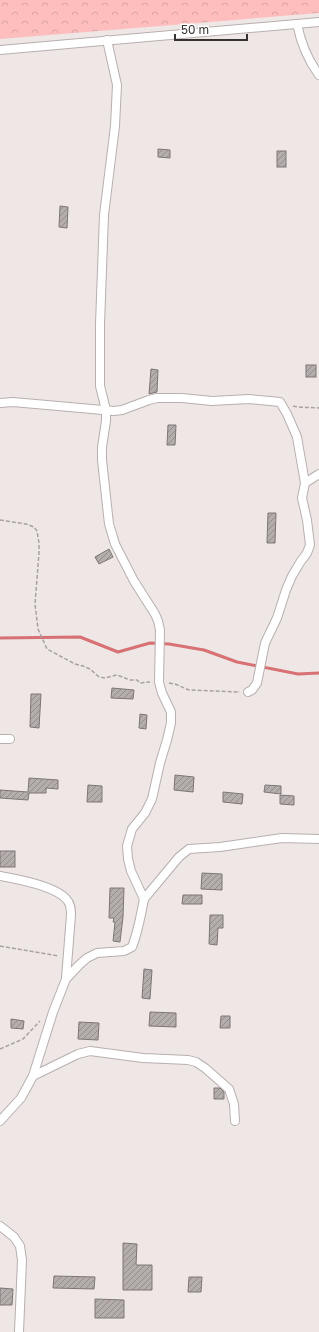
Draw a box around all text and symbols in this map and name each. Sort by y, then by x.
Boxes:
scale bar [175,16,247,42]
text: 50 m [181,22,209,37]

